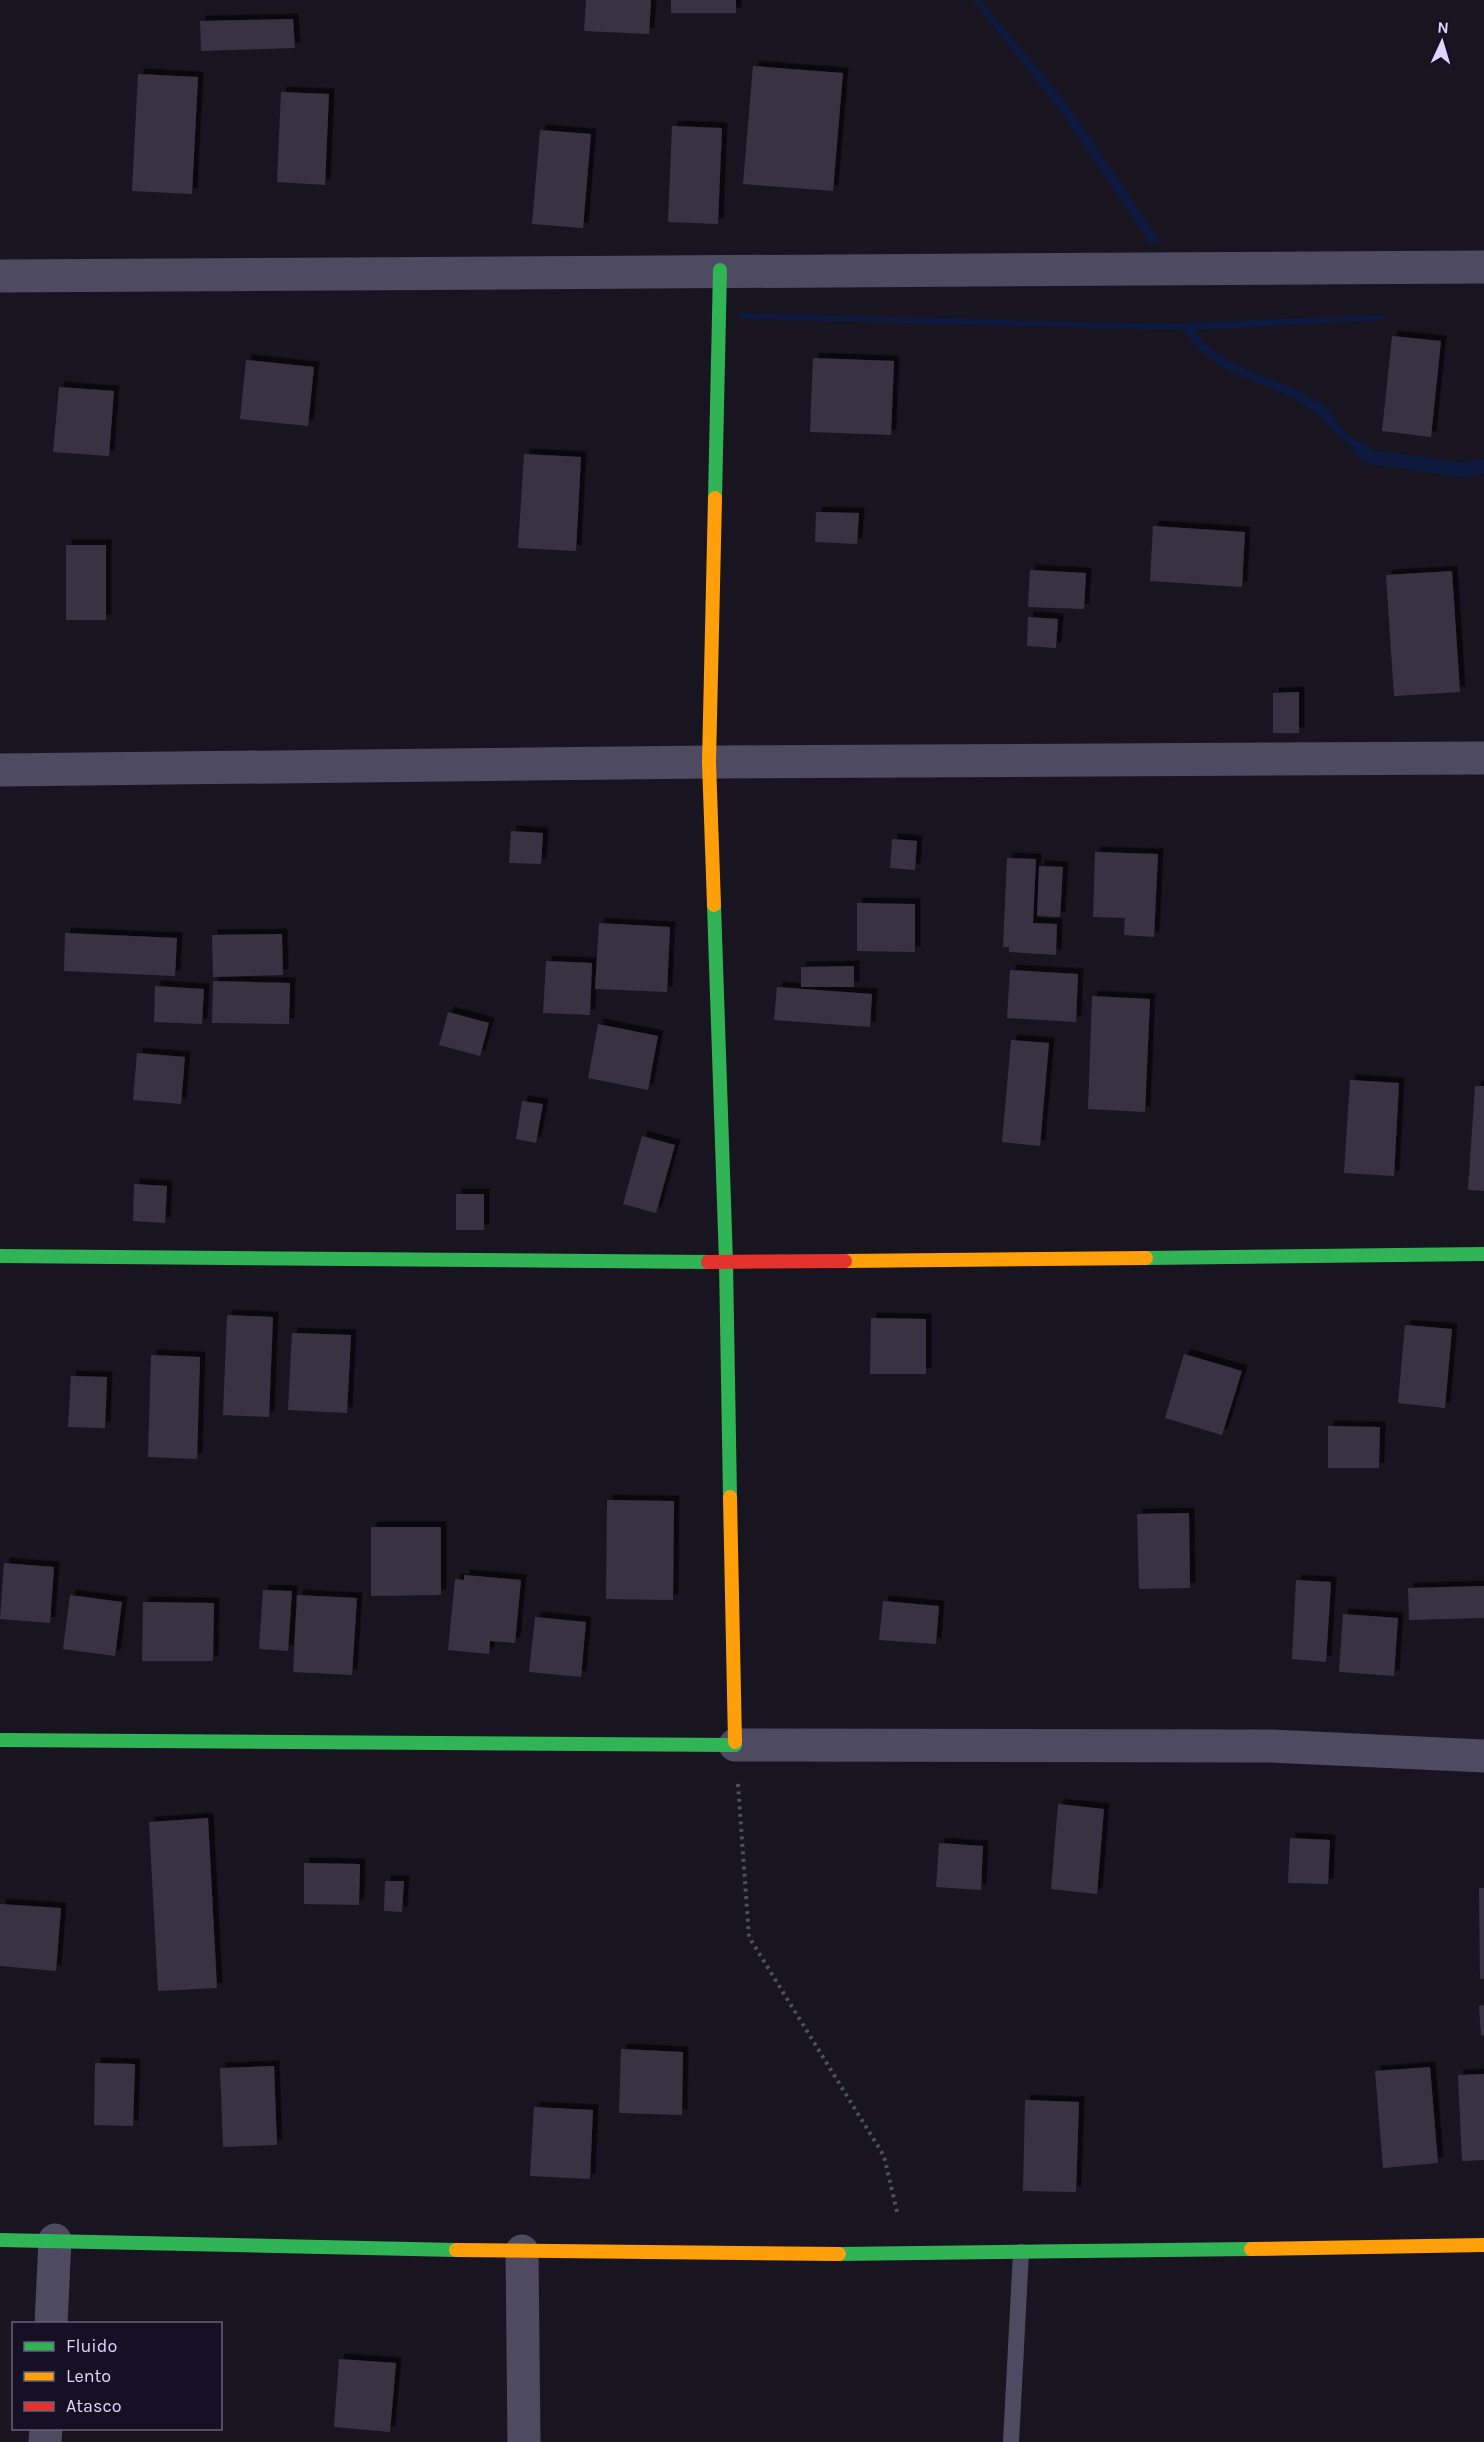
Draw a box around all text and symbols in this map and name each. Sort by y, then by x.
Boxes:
north arrow [1412,12,1472,72]
text: N [1437,18,1449,37]
legend [12,2322,222,2430]
text: Fluido [66,2335,117,2357]
text: Lento [66,2365,111,2387]
text: Atasco [66,2395,122,2417]

